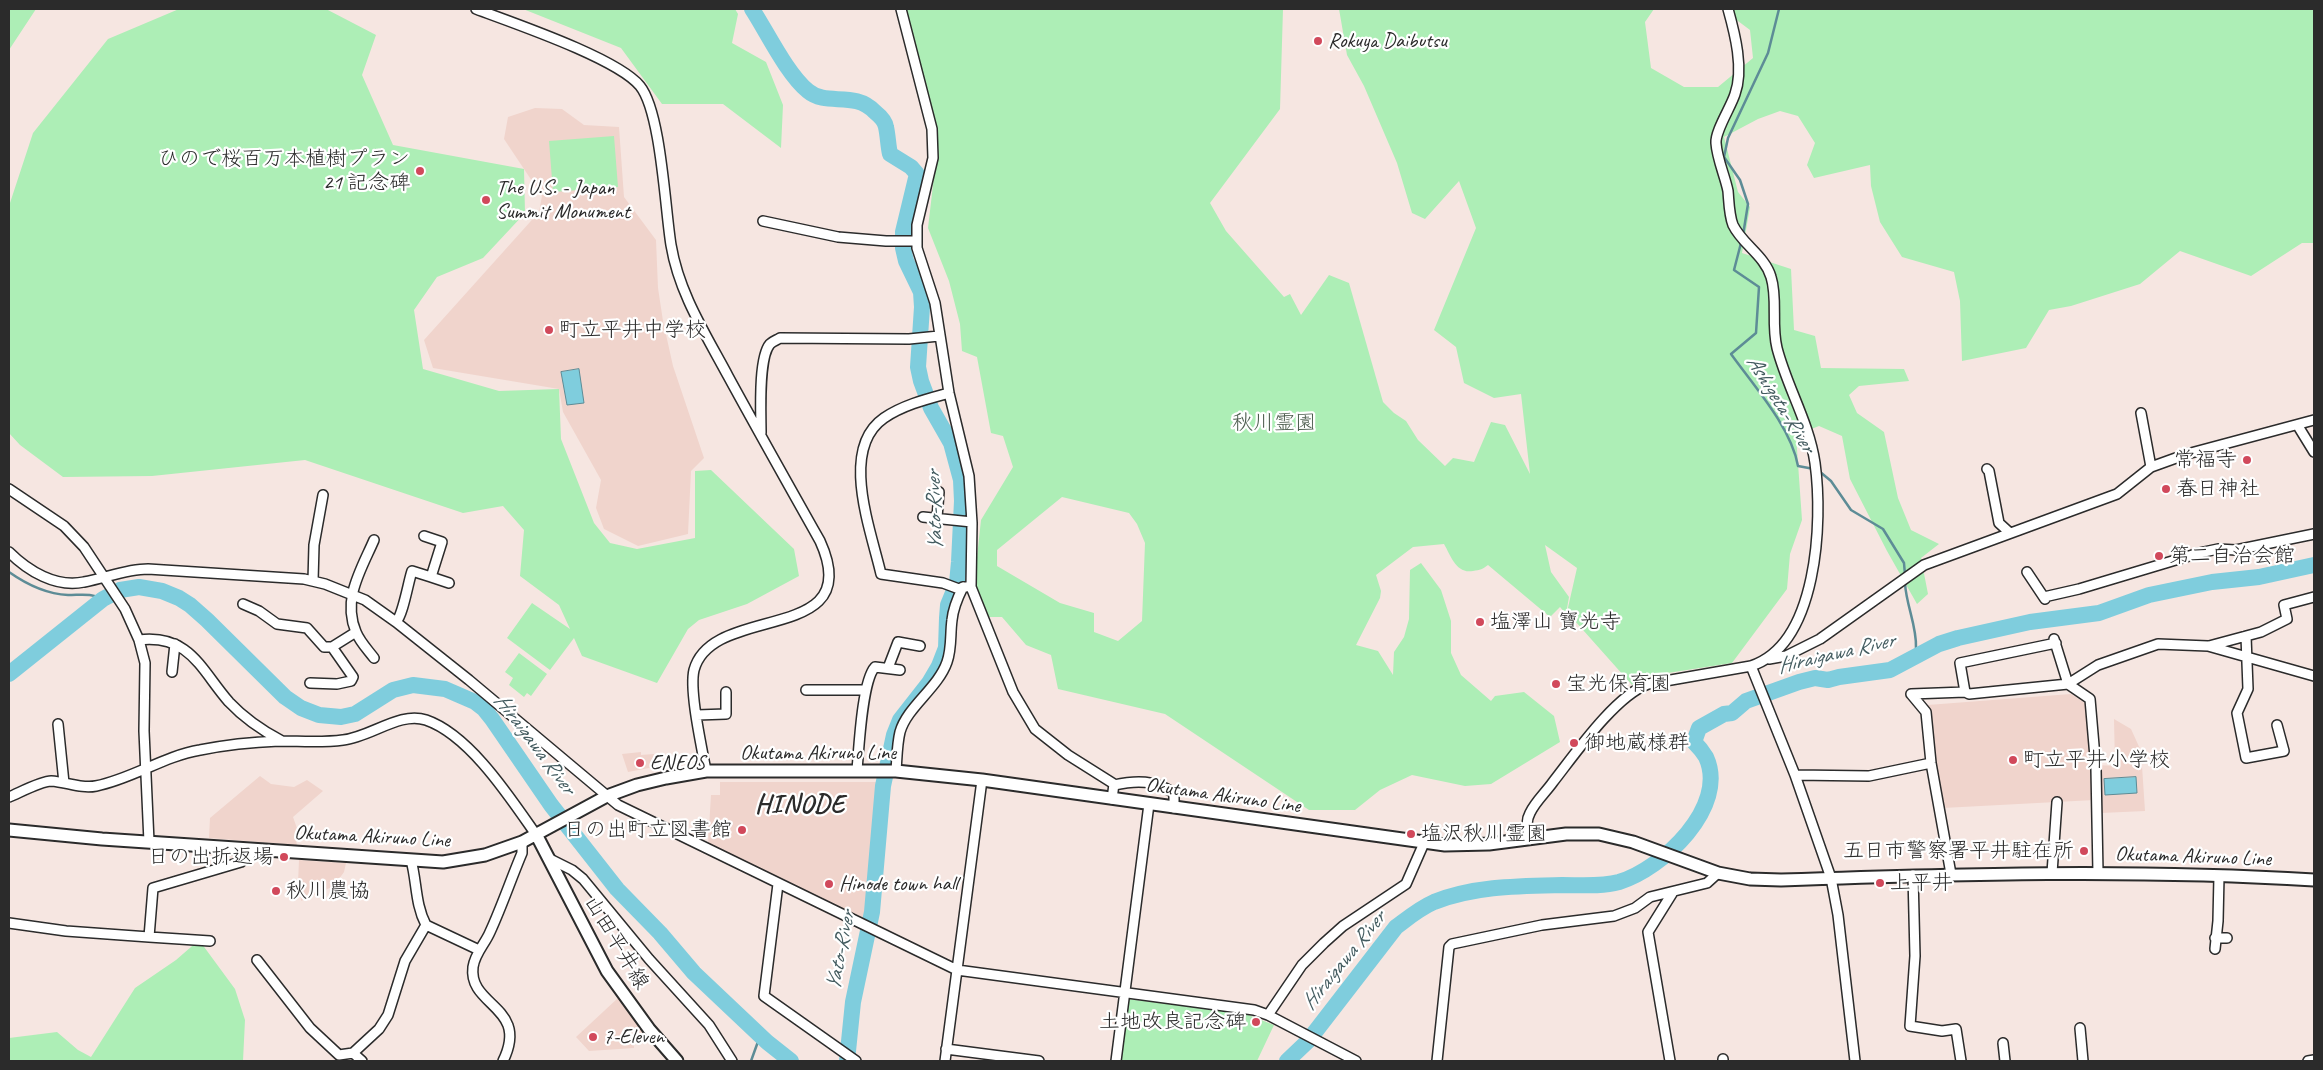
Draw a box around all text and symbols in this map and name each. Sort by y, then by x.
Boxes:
place label: Rokuya Daibutsu [1328,28,1447,54]
marker: Rokuya Daibutsu [1312,35,1324,47]
place label: ひので桜百万本植樹プラン 21 記念碑 [158,146,410,196]
marker: ひので桜百万本植樹プラン 21 記念碑 [414,165,426,177]
place label: The U.S. - Japan Summit Monument [496,175,630,225]
marker: The U.S. - Japan Summit Monument [480,194,492,206]
place label: 町立平井中学校 [559,317,706,343]
marker: 町立平井中学校 [543,324,555,336]
water label: Ashigeta-River [1740,351,1820,457]
park label: 秋川霊園 [1232,410,1316,436]
place label: 常福寺 [2174,447,2237,473]
marker: 常福寺 [2241,454,2253,466]
water label: Yato-River [920,471,950,551]
place label: 春日神社 [2176,476,2260,502]
marker: 春日神社 [2160,483,2172,495]
place label: 第二自治会館 [2169,543,2295,569]
marker: 第二自治会館 [2153,550,2165,562]
place label: 塩澤山 寶光寺 [1490,609,1621,635]
marker: 塩澤山 寶光寺 [1474,616,1486,628]
water label: Hiraigawa River [1775,628,1897,680]
place label: 宝光保育園 [1566,671,1671,697]
marker: 宝光保育園 [1550,678,1562,690]
water label: Hiraigawa River [488,689,580,799]
place label: 御地蔵様群 [1584,730,1689,756]
marker: 御地蔵様群 [1568,737,1580,749]
street label: Okutama Akiruno Line [740,740,896,766]
place label: 町立平井小学校 [2023,747,2170,773]
place label: ENEOS [650,750,705,776]
marker: 町立平井小学校 [2007,754,2019,766]
marker: ENEOS [634,757,646,769]
street label: Okutama Akiruno Line [1144,773,1302,819]
district label: HINODE [755,789,845,821]
place label: 日の出町立図書館 [564,817,732,843]
street label: Okutama Akiruno Line [293,820,451,854]
place label: 塩沢秋川霊園 [1421,821,1547,847]
marker: 日の出町立図書館 [736,824,748,836]
marker: 塩沢秋川霊園 [1405,828,1417,840]
place label: 五日市警察署平井駐在所 [1843,838,2074,864]
street label: Okutama Akiruno Line [2115,842,2271,872]
place label: 日の出折返場 [148,844,274,870]
marker: 五日市警察署平井駐在所 [2078,845,2090,857]
marker: 日の出折返場 [278,851,290,863]
place label: 上平井 [1890,870,1953,896]
place label: Hinode town hall [839,871,958,897]
marker: 上平井 [1874,877,1886,889]
place label: 秋川農協 [286,878,370,904]
marker: Hinode town hall [823,878,835,890]
marker: 秋川農協 [270,885,282,897]
street label: 山田平井線 [578,892,654,994]
water label: Hiraigawa River [1296,906,1392,1016]
water label: Yato-River [820,909,862,993]
place label: 土地改良記念碑 [1099,1009,1246,1035]
marker: 土地改良記念碑 [1250,1016,1262,1028]
place label: 7-Eleven [603,1024,664,1050]
marker: 7-Eleven [587,1031,599,1043]

